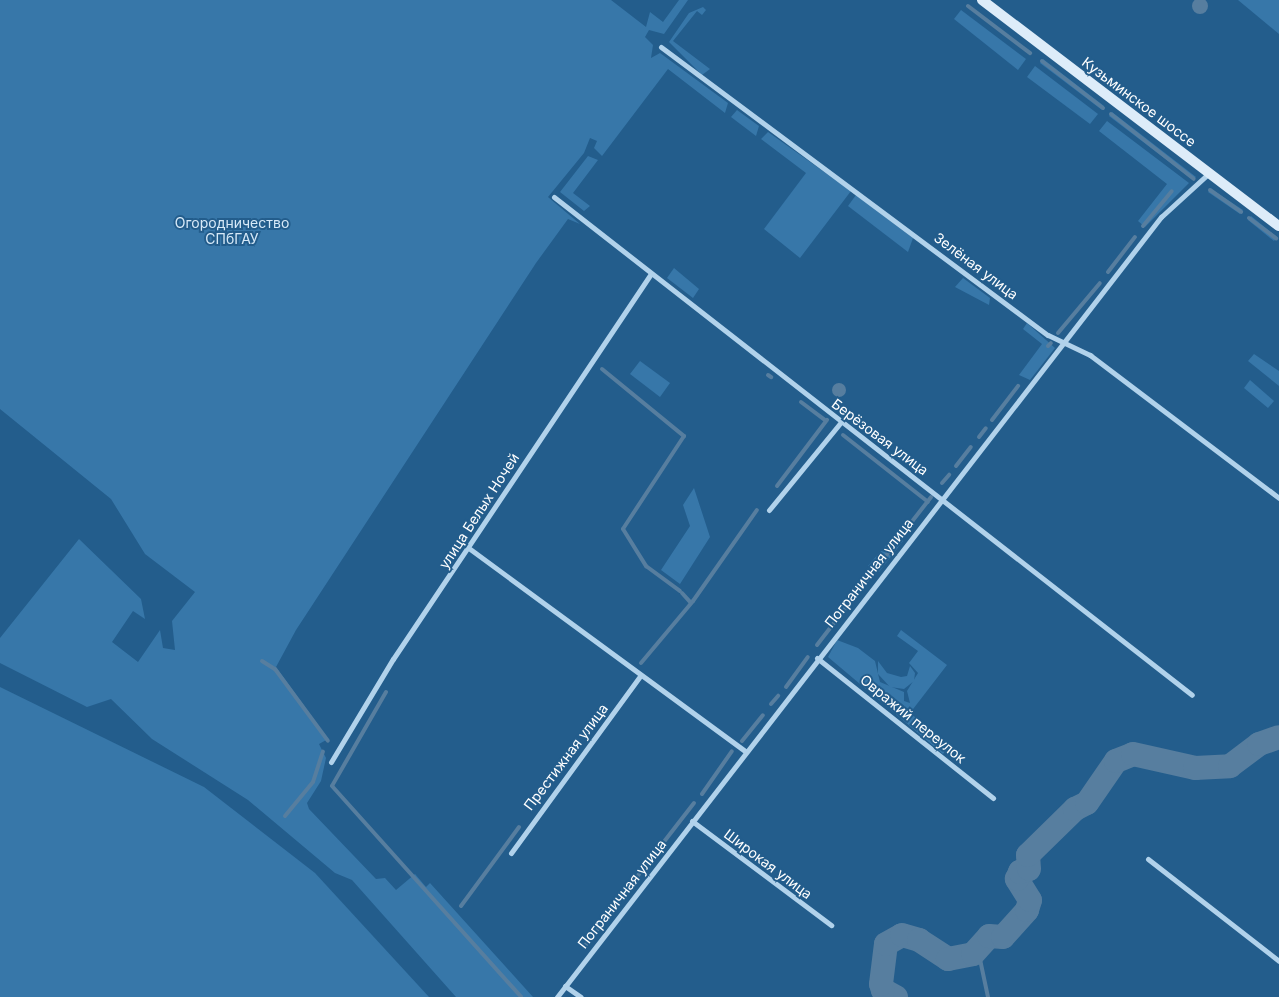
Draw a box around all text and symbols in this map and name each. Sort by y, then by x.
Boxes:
street label: Кузьминское шоссе [1079,54,1199,150]
park label: Огородничество СПбГАУ [175,215,289,248]
street label: Зелёная улица [931,229,1021,303]
street label: Берёзовая улица [828,395,932,479]
street label: улица Белых Ночей [435,450,523,572]
street label: Пограничная улица [821,515,917,631]
street label: Овражий переулок [857,671,969,767]
street label: Престижная улица [520,700,612,814]
street label: Широкая улица [721,826,815,902]
street label: Пограничная улица [574,836,670,952]

